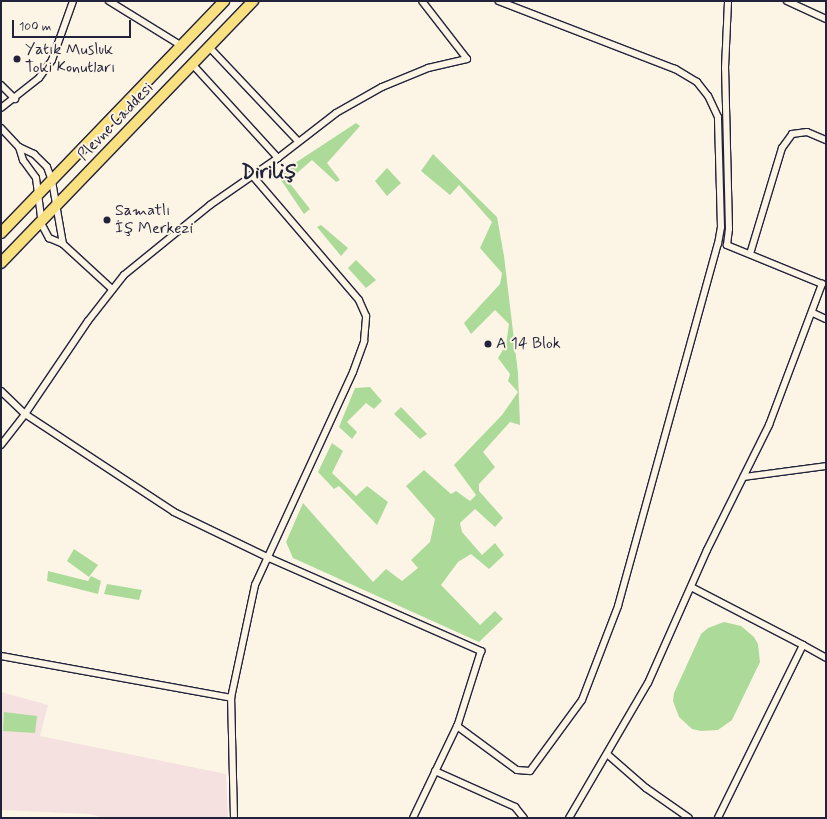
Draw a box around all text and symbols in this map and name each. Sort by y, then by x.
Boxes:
scale bar [14,12,133,38]
text: 100 m [19,19,51,35]
place label: Yatık Musluk Toki Konutları [25,40,121,78]
marker: Yatık Musluk Toki Konutları [12,54,22,64]
street label: Plevne Caddesi [74,79,158,165]
district label: Diriliş [241,160,297,184]
place label: Samatlı İş Merkezi [115,201,193,239]
marker: Samatlı İş Merkezi [102,215,112,225]
place label: A 14 Blok [496,334,561,354]
marker: A 14 Blok [483,339,493,349]

